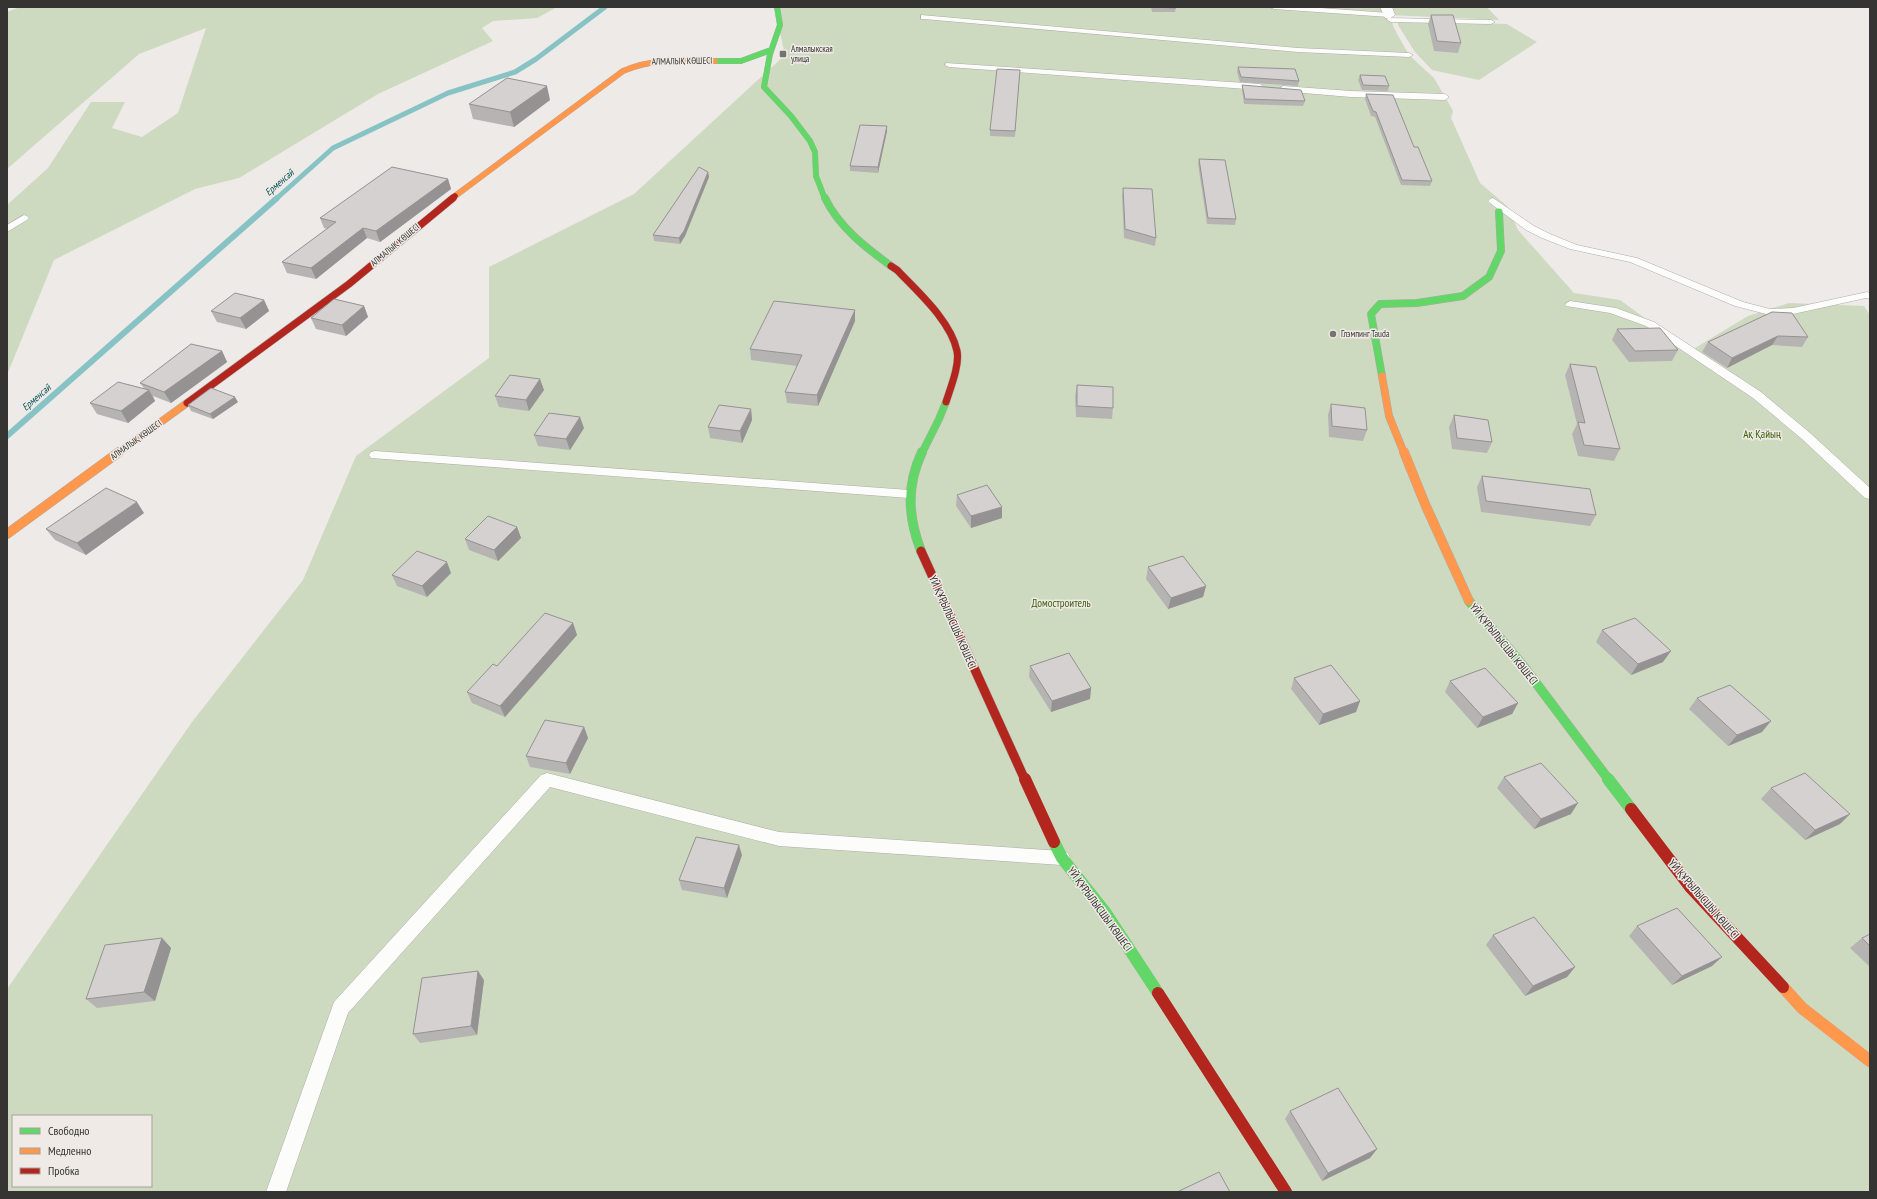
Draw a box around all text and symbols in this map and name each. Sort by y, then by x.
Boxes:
place label: Алмалыкская улица [791,43,833,64]
marker: Алмалыкская улица [778,49,788,59]
street label: АЛМАЛЫҚ КӨШЕСІ [651,54,712,67]
water label: Ерменсай [262,165,298,199]
street label: АЛМАЛЫҚ КӨШЕСІ [368,221,422,268]
place label: Глэмпинг Tauda [1341,328,1390,339]
marker: Глэмпинг Tauda [1328,329,1338,339]
water label: Ерменсай [19,380,55,414]
street label: АЛМАЛЫҚ КӨШЕСІ [108,417,164,462]
park label: Ақ Қайың [1743,427,1781,441]
street label: ҮЙ ҚҰРЫЛЫСШЫ КӨШЕСІ [926,573,980,671]
park label: Домостроитель [1031,596,1091,610]
street label: ҮЙ ҚҰРЫЛЫСШЫ КӨШЕСІ [1467,600,1541,688]
street label: ҮЙ ҚҰРЫЛЫСШЫ КӨШЕСІ [1666,856,1742,942]
street label: ҮЙ ҚҰРЫЛЫСШЫ КӨШЕСІ [1065,864,1135,954]
legend [12,1115,152,1187]
text: Свободно [48,1123,90,1138]
text: Медленно [48,1143,91,1158]
text: Пробка [48,1163,80,1178]

